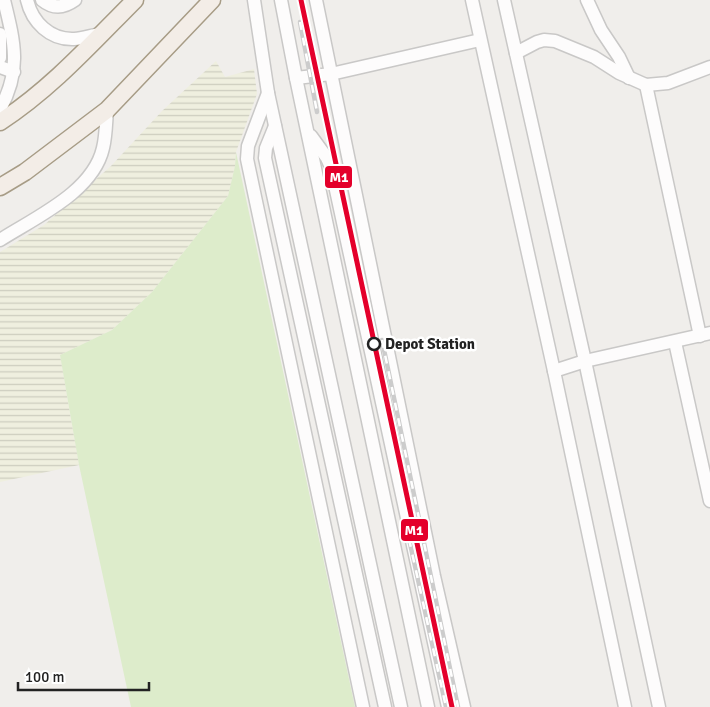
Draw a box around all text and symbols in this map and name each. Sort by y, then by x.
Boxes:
line badge: M1 [324,165,353,189]
text: M1 [329,169,349,186]
place label: Depot Station [385,335,475,353]
marker: Depot Station [367,337,381,351]
line badge: M1 [400,518,429,542]
text: M1 [404,522,424,539]
scale bar [18,660,149,692]
text: 100 m [25,668,65,686]

